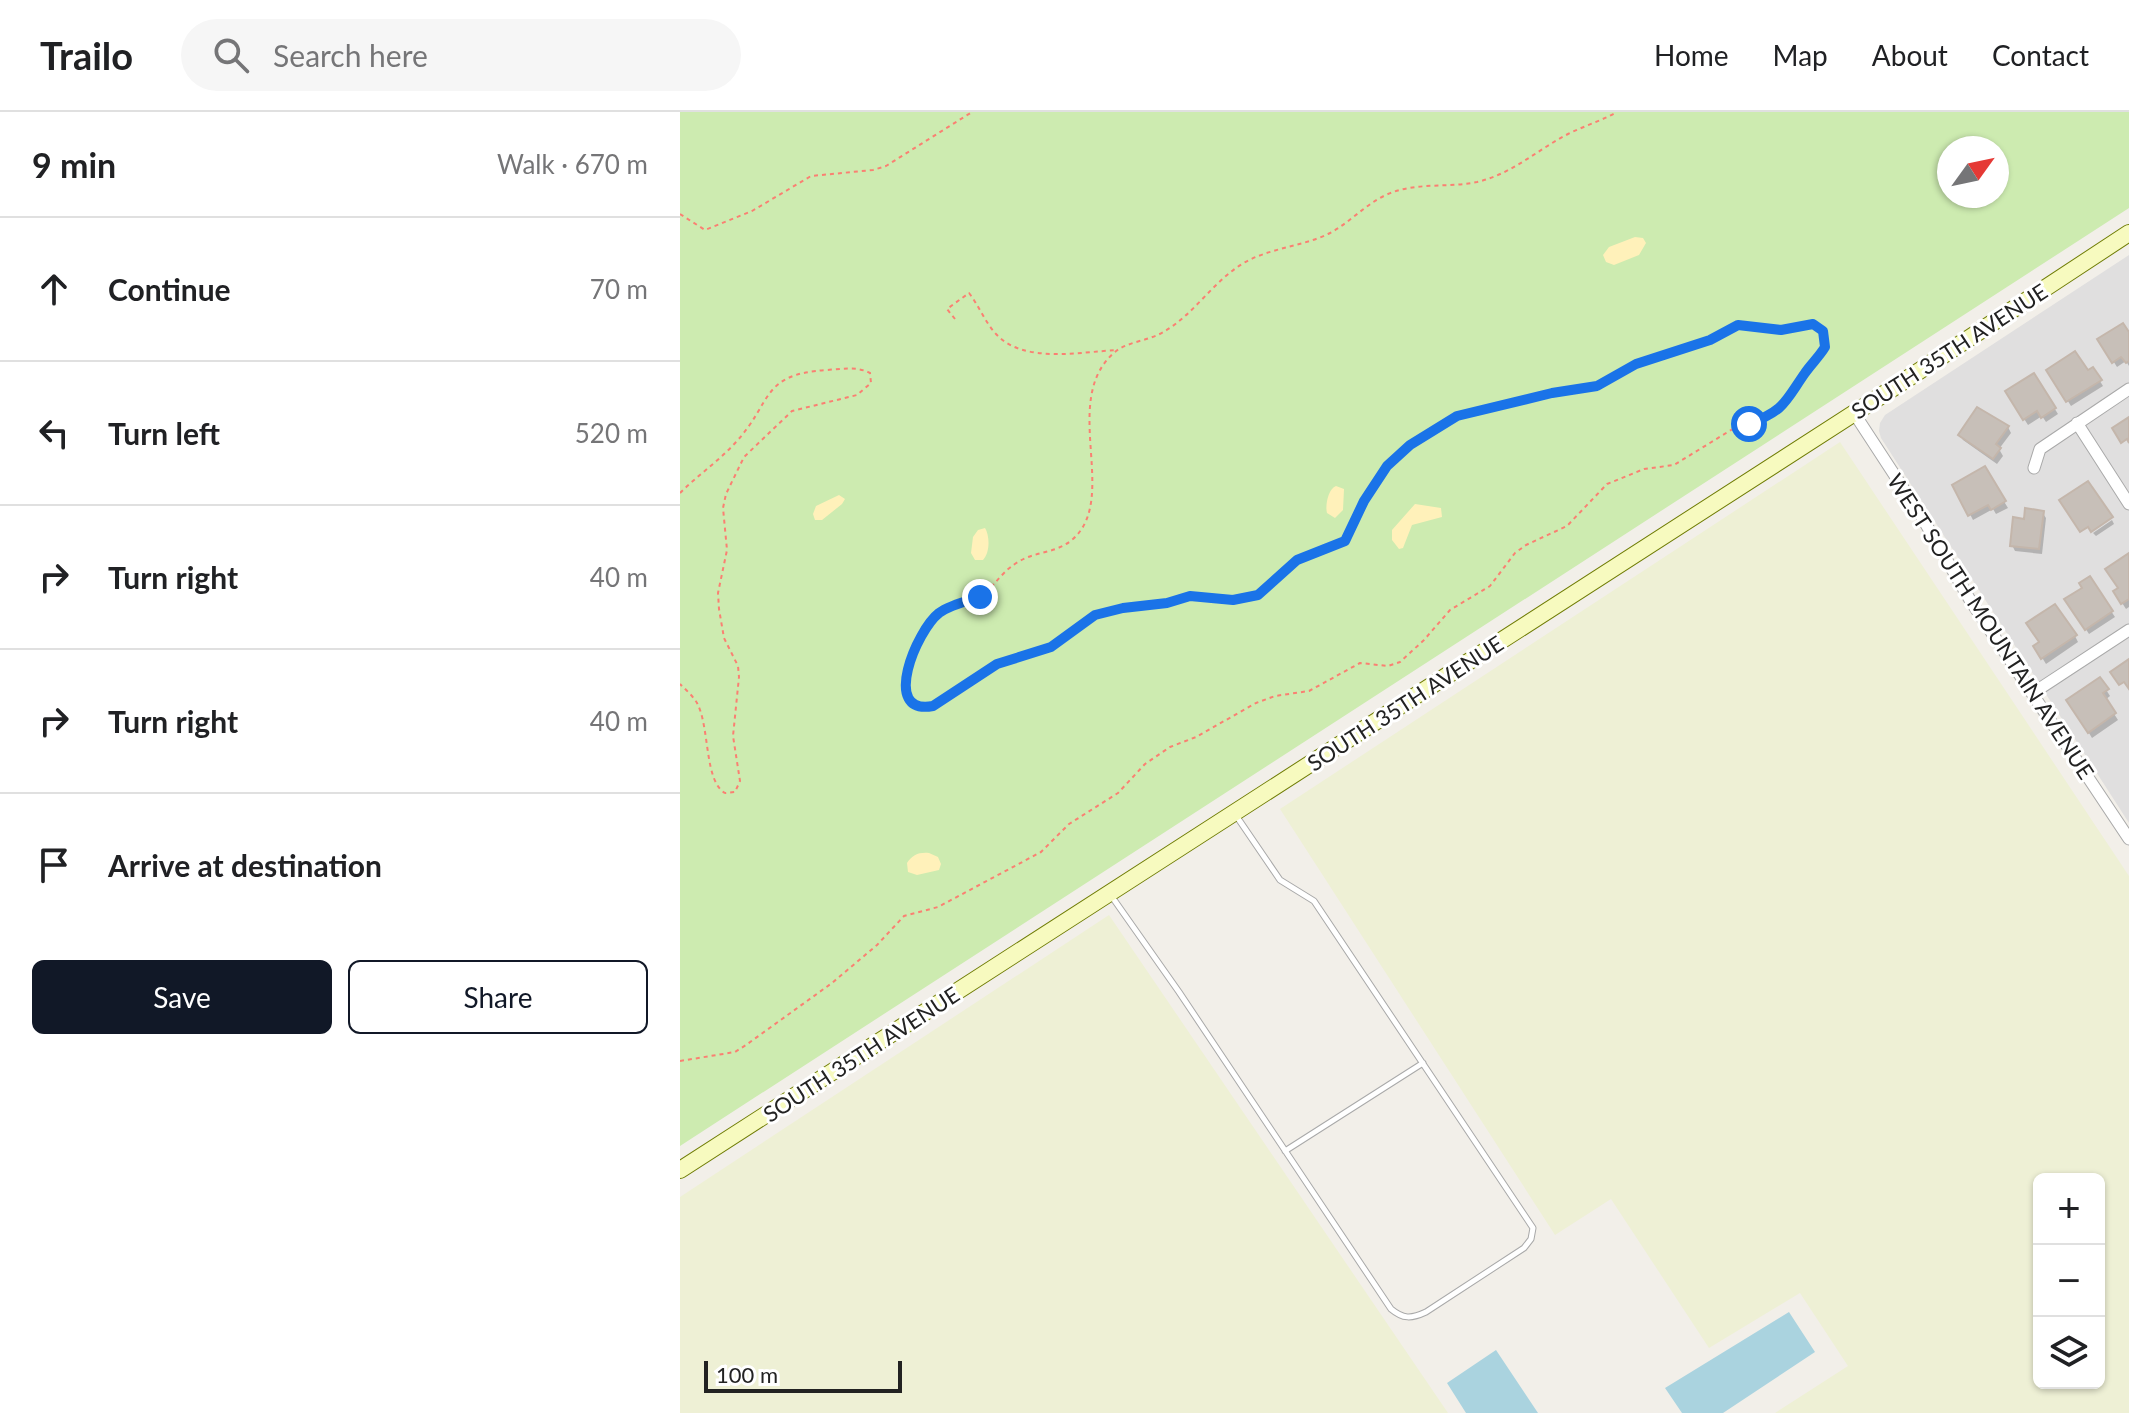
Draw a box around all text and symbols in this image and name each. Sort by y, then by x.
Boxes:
search box [181,19,741,91]
text: Trailo [40,32,133,78]
icon: search [209,33,253,77]
text: Search here [273,37,428,73]
text: Home [1654,38,1729,72]
text: Map [1773,38,1828,72]
text: About [1872,38,1948,72]
text: Contact [1992,38,2089,72]
north arrow [1937,136,2009,208]
text: 9 min [32,144,116,185]
text: Walk · 670 m [497,148,648,180]
icon: ahead [32,267,76,311]
text: Continue [108,271,231,307]
text: 70 m [590,273,648,305]
street label: SOUTH 35TH AVENUE [1846,277,2052,425]
route start [1731,406,1767,442]
icon: left [32,411,76,455]
text: Turn left [108,415,220,451]
text: 520 m [575,417,648,449]
street label: WEST SOUTH MOUNTAIN AVENUE [1882,468,2100,784]
icon: right [32,555,76,599]
text: Turn right [108,559,238,595]
text: 40 m [590,561,648,593]
route end [962,579,998,615]
street label: SOUTH 35TH AVENUE [1302,629,1508,777]
icon: right [32,699,76,743]
text: Turn right [108,703,238,739]
text: 40 m [590,705,648,737]
icon: arrive [32,843,76,887]
text: Arrive at destination [108,847,382,883]
button: Save [32,960,332,1034]
button: Share [348,960,648,1034]
street label: SOUTH 35TH AVENUE [758,980,964,1128]
map controls [2033,1173,2105,1389]
button: + [2033,1173,2105,1245]
button: − [2033,1245,2105,1317]
button: layers [2033,1317,2105,1389]
scale bar [704,1357,902,1393]
text: 100 m [716,1361,778,1388]

